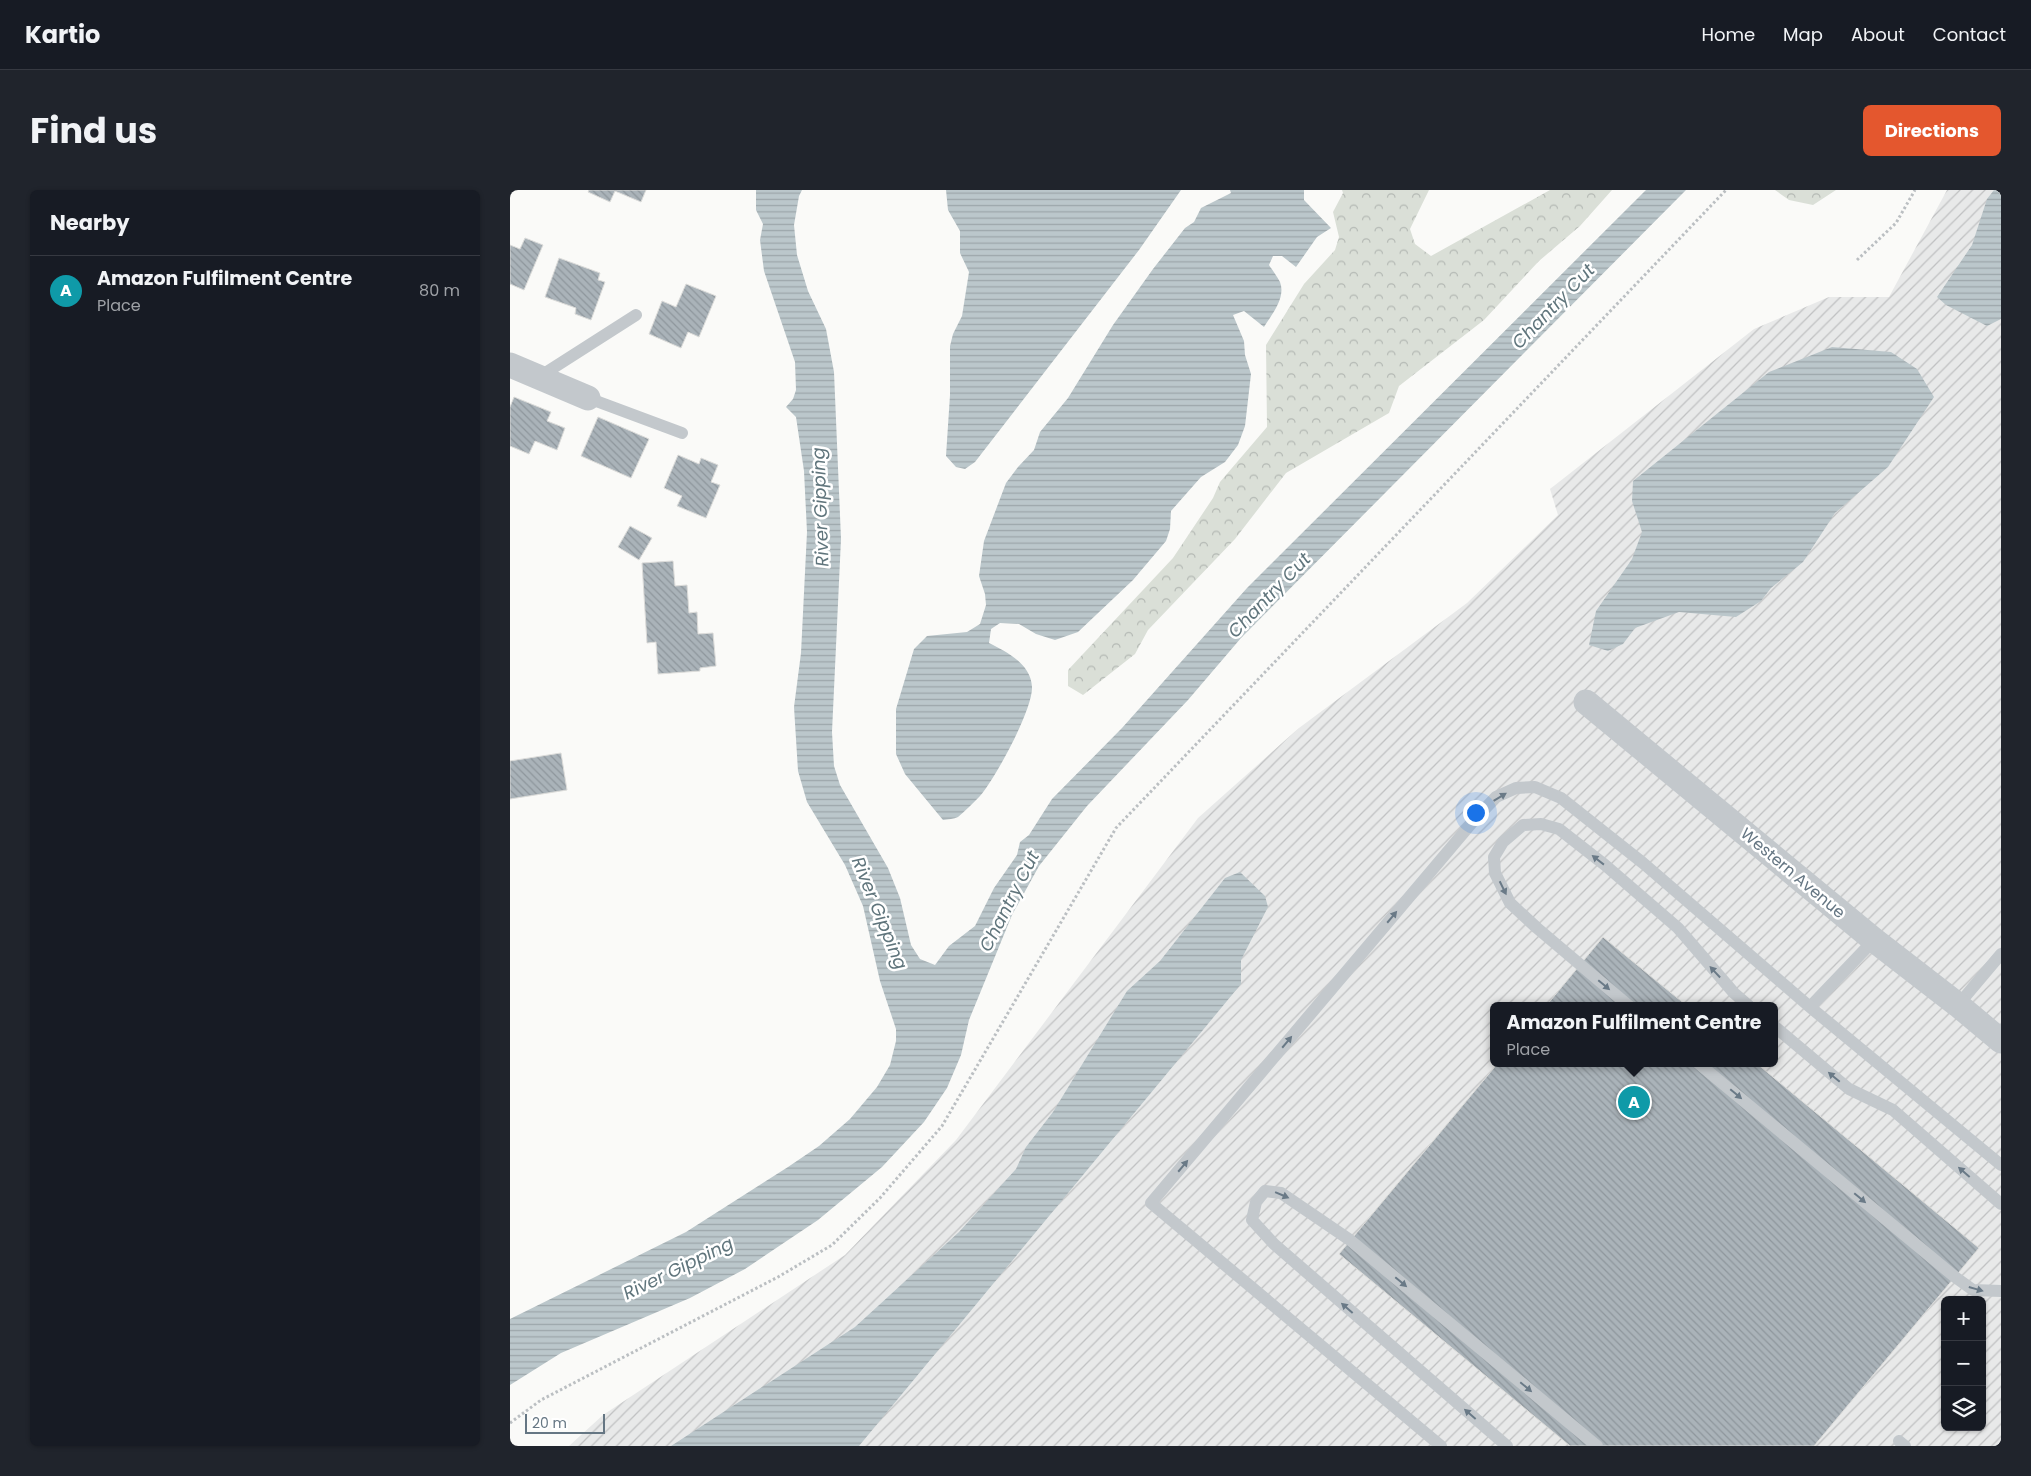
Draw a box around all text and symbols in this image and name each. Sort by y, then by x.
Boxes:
text: Kartio [25,18,100,51]
text: Home [1701,22,1755,47]
text: Map [1783,22,1823,47]
text: About [1851,22,1905,47]
text: Contact [1933,22,2006,47]
button: Directions [1863,105,2001,156]
text: Find us [30,106,157,155]
text: Nearby [50,208,130,237]
water label: Chantry Cut [1506,257,1600,354]
text: Amazon Fulfilment Centre [97,265,352,292]
text: A [60,279,72,302]
text: 80 m [419,279,460,302]
text: Place [97,294,141,317]
water label: River Gipping [805,447,835,567]
water label: Chantry Cut [1222,546,1316,643]
one-way arrow [1493,792,1506,801]
your location [1463,800,1489,826]
street label: Western Avenue [1736,822,1850,924]
water label: Chantry Cut [973,846,1045,956]
water label: River Gipping [846,853,914,973]
one-way arrow [1592,854,1605,865]
one-way arrow [1499,881,1507,895]
one-way arrow [1386,912,1398,924]
one-way arrow [1709,966,1721,978]
one-way arrow [1598,980,1611,991]
popup [1490,1002,1778,1067]
text: Amazon Fulfilment Centre [1506,1009,1762,1036]
one-way arrow [1282,1035,1293,1048]
text: Place [1506,1038,1550,1061]
one-way arrow [1828,1071,1841,1082]
pin: A [1618,1083,1650,1121]
one-way arrow [1729,1089,1742,1100]
one-way arrow [1177,1160,1188,1173]
one-way arrow [1958,1166,1971,1177]
one-way arrow [1275,1192,1289,1200]
one-way arrow [1854,1193,1867,1204]
water label: River Gipping [619,1231,737,1305]
one-way arrow [1394,1277,1407,1288]
one-way arrow [1969,1285,1984,1293]
map controls [1941,1296,1986,1431]
button: + [1941,1296,1986,1341]
one-way arrow [1341,1302,1354,1313]
button: − [1941,1341,1986,1386]
one-way arrow [1519,1381,1532,1392]
button: layers [1941,1386,1986,1431]
one-way arrow [1464,1409,1476,1420]
scale bar [525,1411,605,1434]
text: 20 m [532,1413,567,1433]

